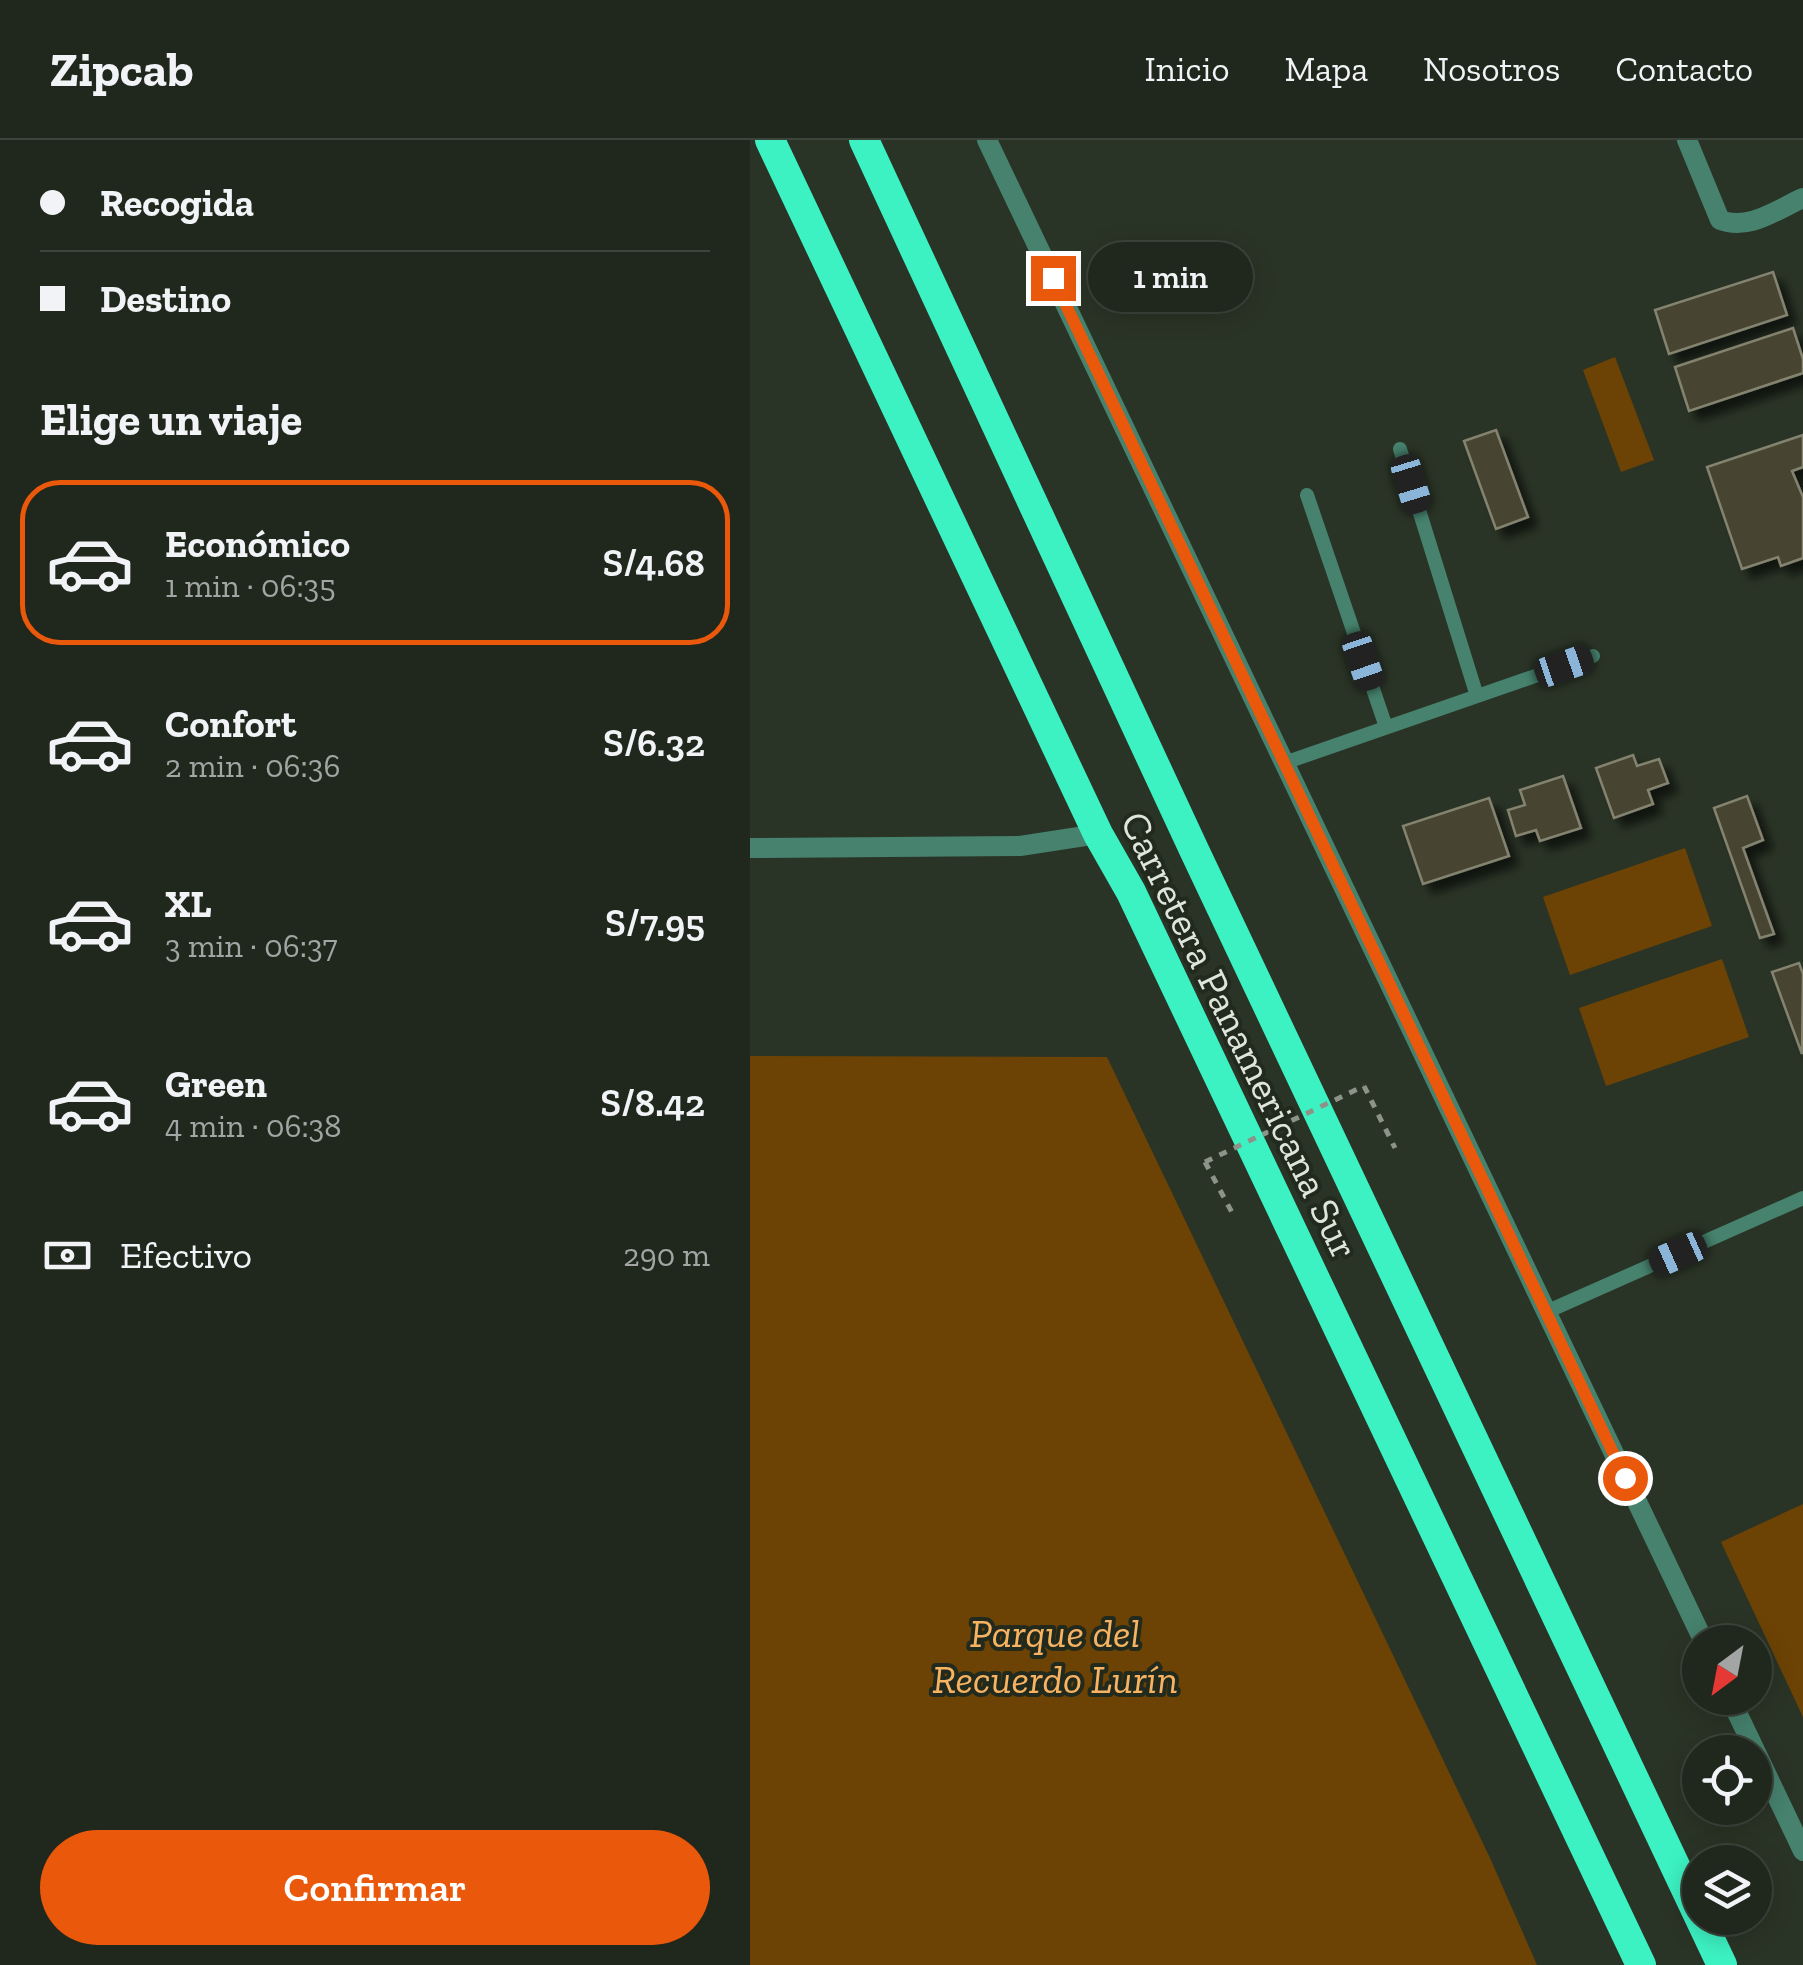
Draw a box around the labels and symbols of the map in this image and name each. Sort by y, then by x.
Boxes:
callout: 1 min [1088,243,1253,313]
route end [1031,256,1076,301]
car [1388,451,1434,517]
car [1339,628,1387,694]
car [1531,642,1597,690]
street label: Carretera Panamericana Sur [1111,804,1369,1266]
car [1644,1228,1712,1280]
route start [1603,1456,1648,1501]
park label: Parque del Recuerdo Lurín [932,1609,1178,1703]
north arrow [1682,1625,1772,1715]

